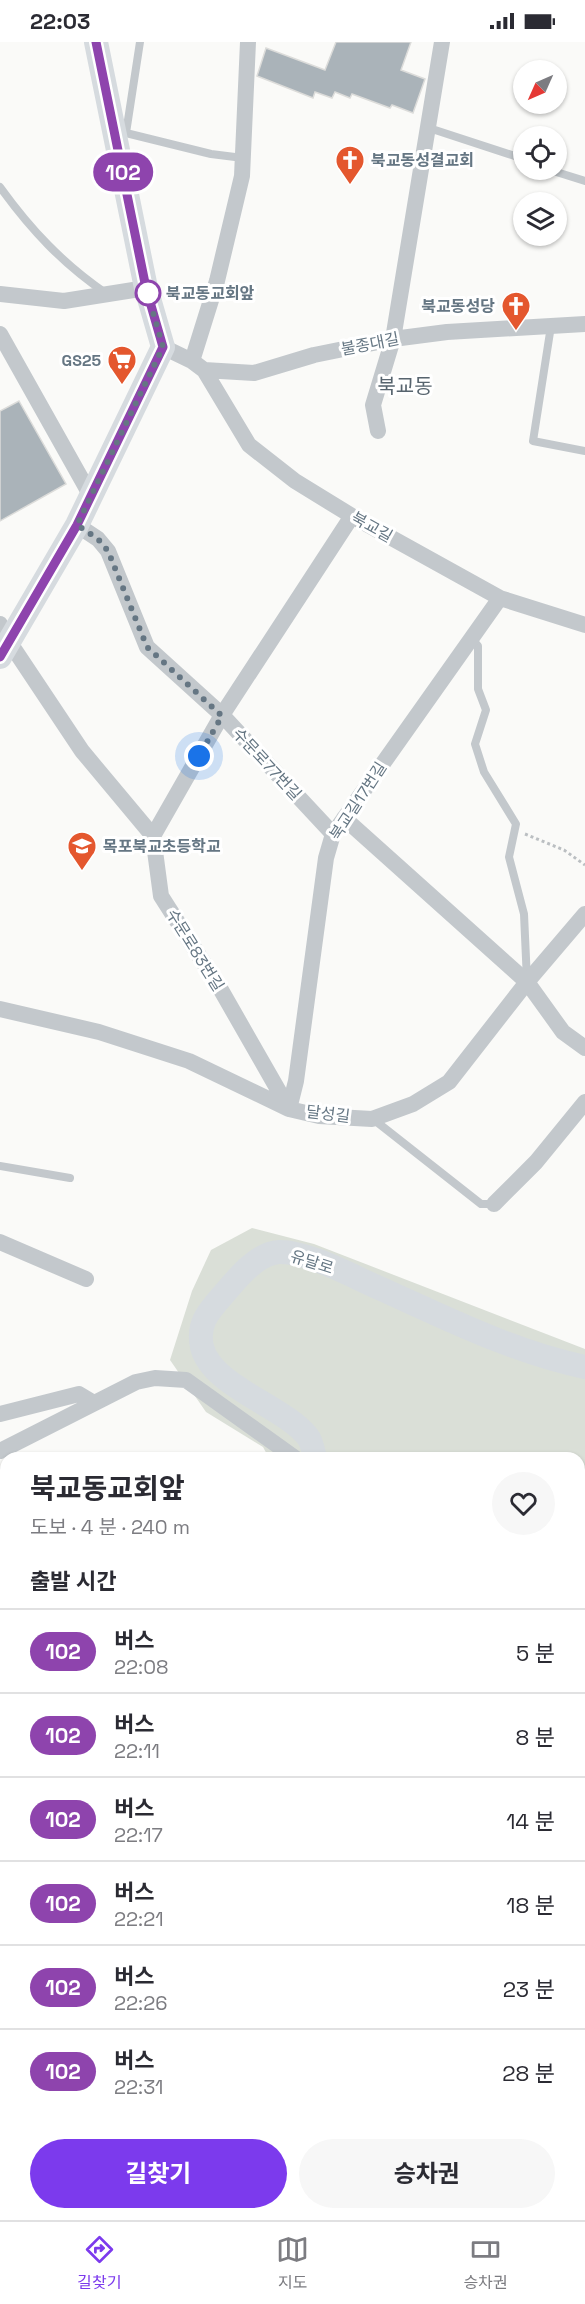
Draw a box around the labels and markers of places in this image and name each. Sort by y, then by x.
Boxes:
church icon: 북교동성결교회 [334,144,366,186]
place label: 북교동성결교회 [371,150,474,171]
marker: 북교동교회앞 [135,280,161,306]
place label: 북교동교회앞 [166,283,255,304]
church icon: 북교동성당 [500,290,532,332]
place label: 북교동성당 [421,296,495,317]
supermarket icon: GS25 [106,344,138,386]
place label: GS25 [62,350,101,371]
school or university icon: 목포북교초등학교 [66,830,98,872]
place label: 목포북교초등학교 [103,836,221,857]

